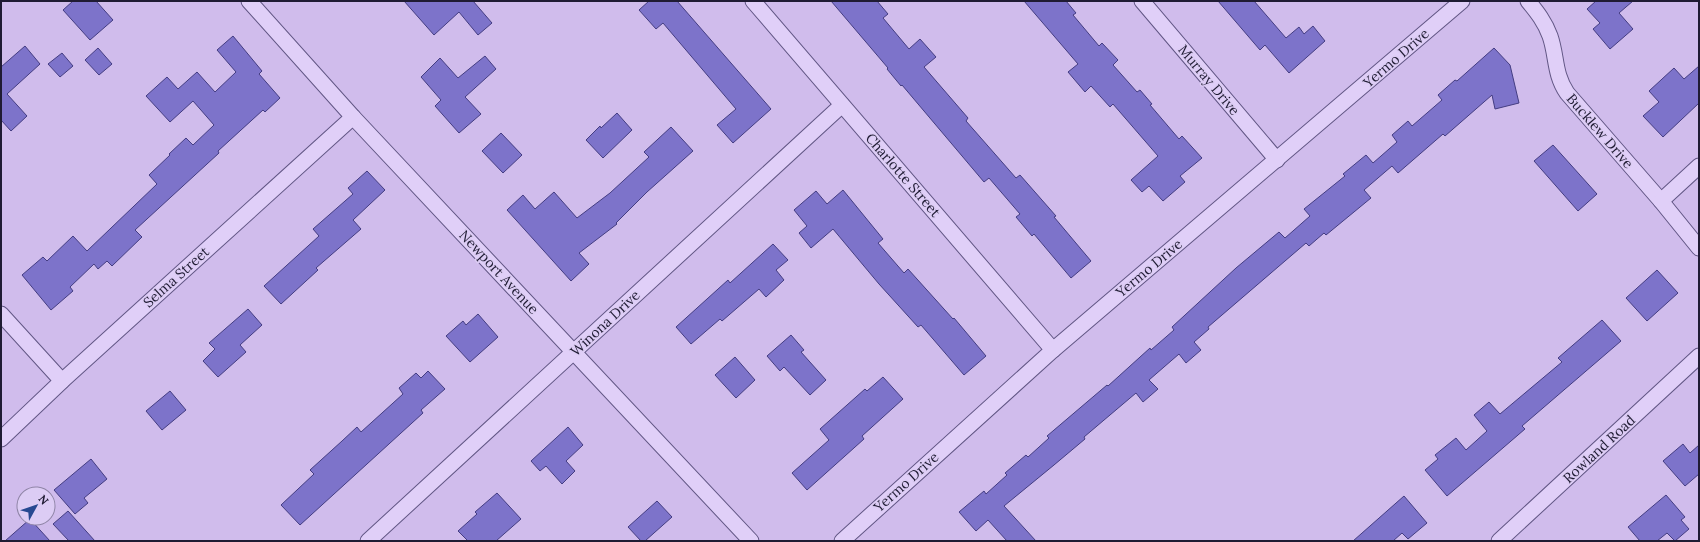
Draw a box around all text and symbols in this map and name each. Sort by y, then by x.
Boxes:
street label: Yermo Drive [1359,24,1433,92]
street label: Murray Drive [1174,41,1244,119]
street label: Bucklew Drive [1563,90,1638,172]
street label: Charlotte Street [862,129,945,221]
street label: Newport Avenue [455,226,543,318]
street label: Yermo Drive [1111,235,1186,302]
street label: Selma Street [139,242,213,311]
street label: Winona Drive [566,286,644,360]
street label: Rowland Road [1559,411,1639,487]
street label: Yermo Drive [869,448,943,517]
north arrow [16,486,56,526]
text: N [36,492,52,508]

